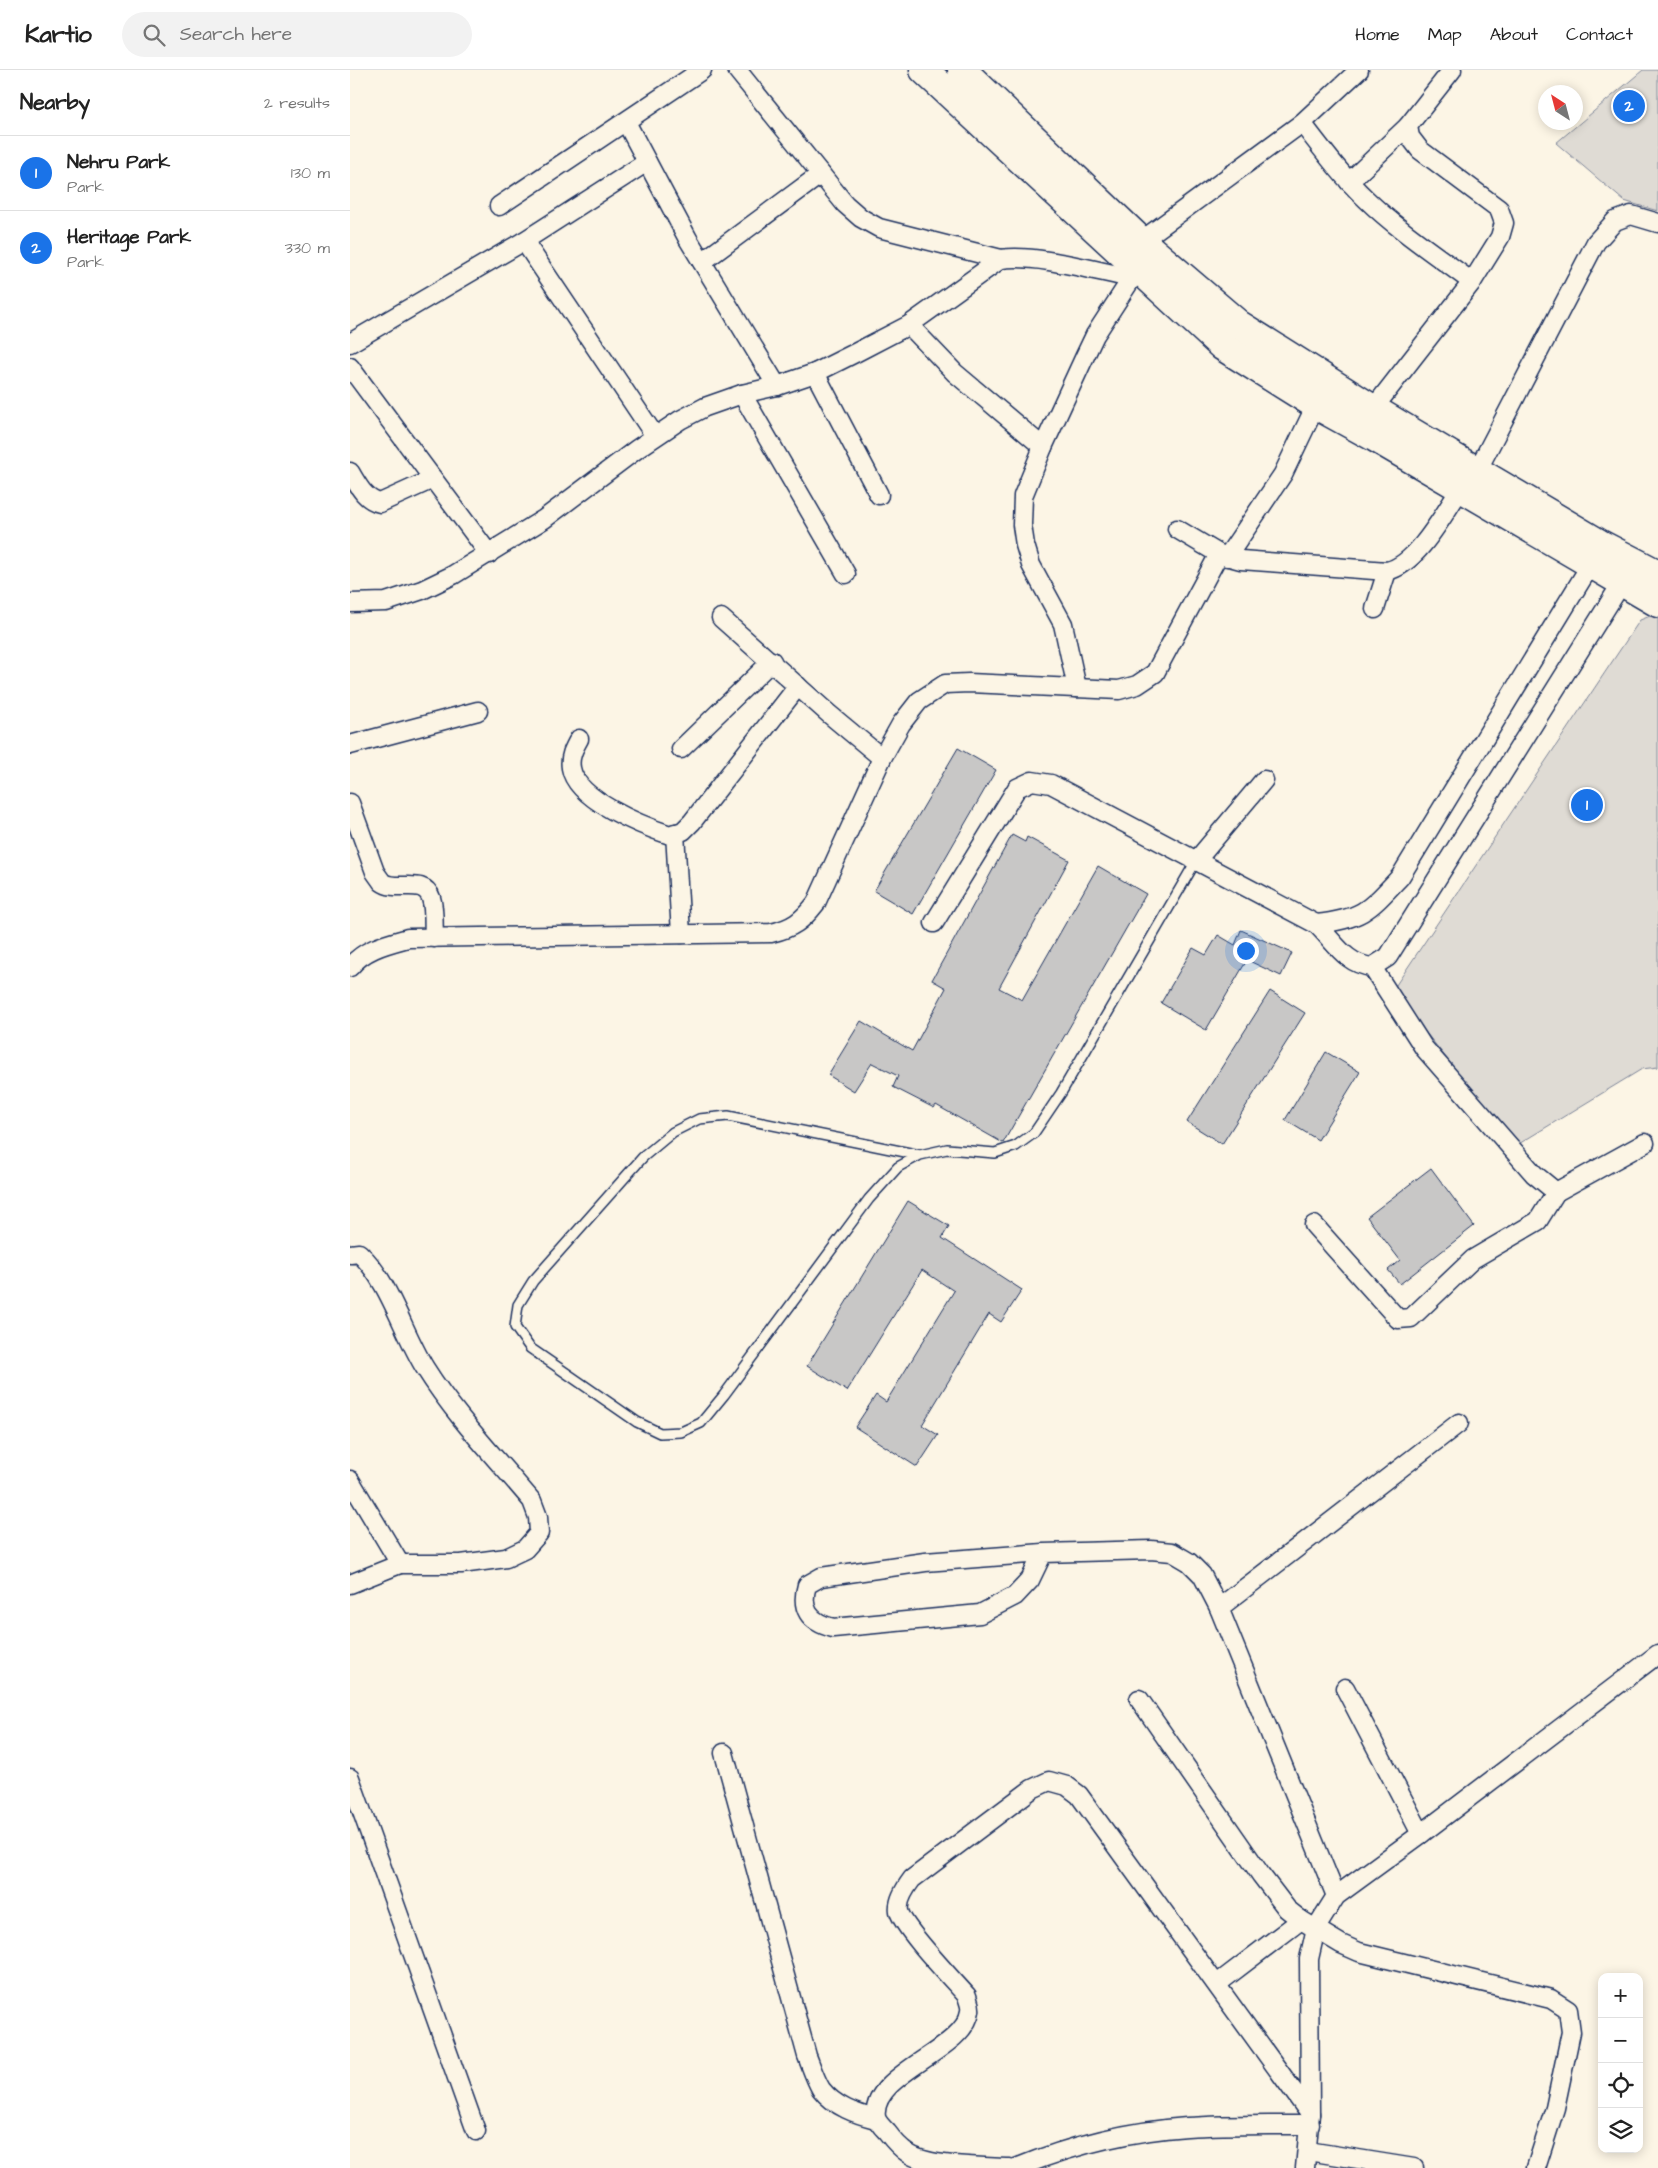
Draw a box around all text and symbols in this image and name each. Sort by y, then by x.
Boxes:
search box [122,12,472,57]
text: Kartio [25,18,92,52]
icon: search [140,21,168,49]
text: Search here [180,21,292,48]
text: Home [1355,22,1400,47]
text: Map [1428,22,1462,47]
text: About [1490,22,1538,47]
text: Contact [1566,22,1633,47]
north arrow [1538,85,1583,130]
pin: 2 [1613,87,1645,125]
text: Nearby [20,88,90,117]
text: 2 results [264,92,330,114]
text: Nehru Park [67,149,170,176]
text: 1 [35,162,37,184]
text: 130 m [291,162,330,184]
text: Park [67,176,104,198]
text: Heritage Park [67,224,191,251]
text: 2 [31,237,41,259]
text: 330 m [285,237,330,259]
text: Park [67,251,104,273]
pin: 1 [1571,786,1603,824]
your location [1233,938,1259,964]
map controls [1598,1973,1643,2153]
button: + [1598,1973,1643,2018]
button: − [1598,2018,1643,2063]
button: locate [1598,2063,1643,2108]
button: layers [1598,2108,1643,2153]

